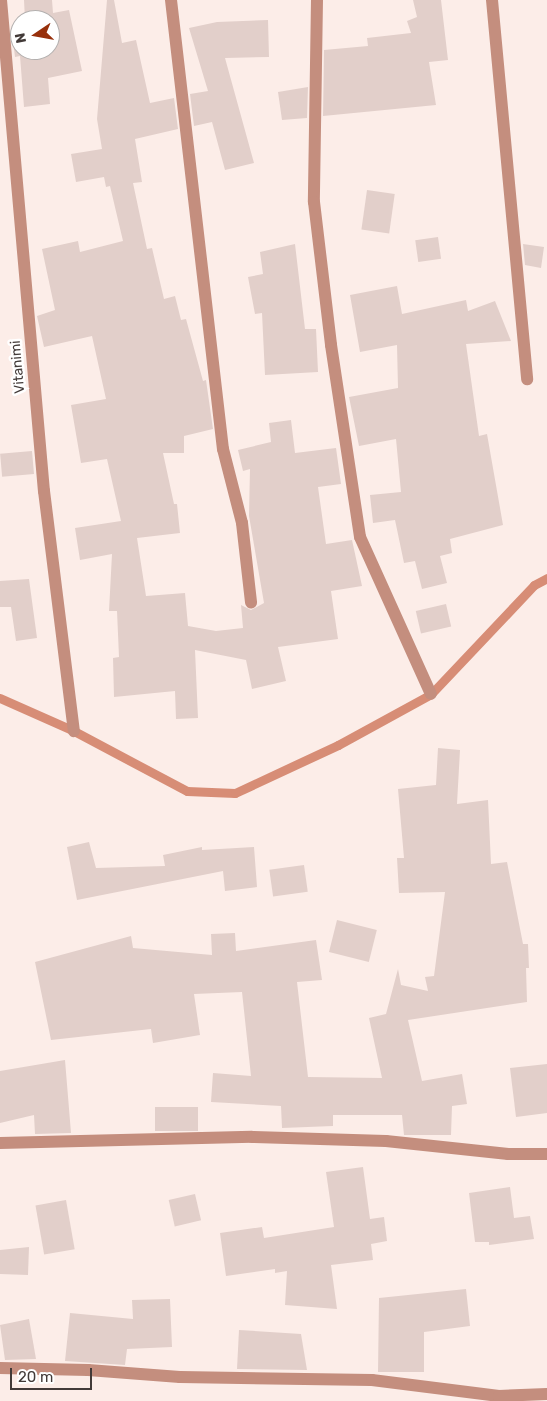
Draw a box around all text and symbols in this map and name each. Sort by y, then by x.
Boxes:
north arrow [10,10,60,60]
text: N [11,31,30,45]
street label: Vitanimi [7,340,29,394]
scale bar [12,1358,95,1390]
text: 20 m [18,1368,53,1386]

